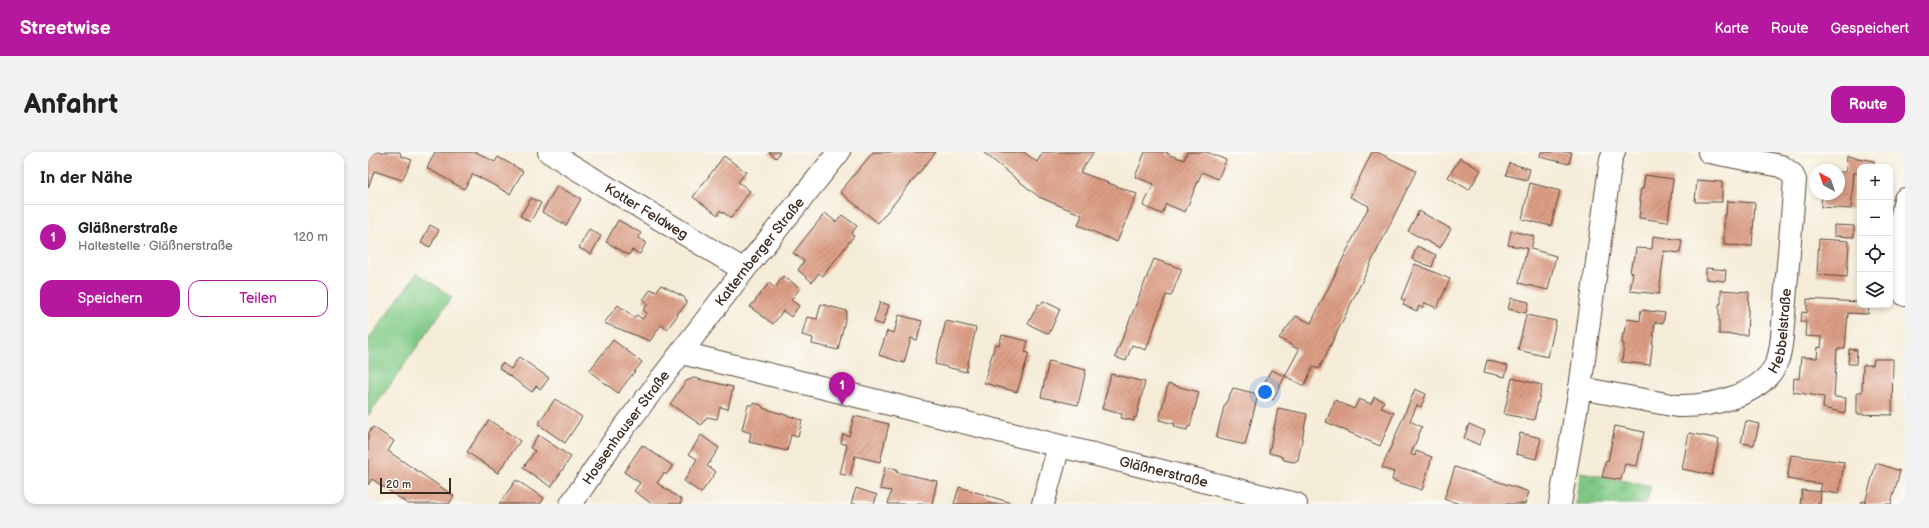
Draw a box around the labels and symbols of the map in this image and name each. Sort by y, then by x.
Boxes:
north arrow [1809,164,1845,200]
street label: Kotter Feldweg [602,179,691,243]
street label: Katternberger Straße [711,194,808,309]
street label: Hebbelstraße [1764,288,1794,376]
street label: Hossenhauser Straße [578,367,673,488]
pin: 1 [829,372,855,405]
your location [1255,382,1275,402]
street label: Gläßnerstraße [1118,452,1210,491]
scale bar [380,476,451,495]

